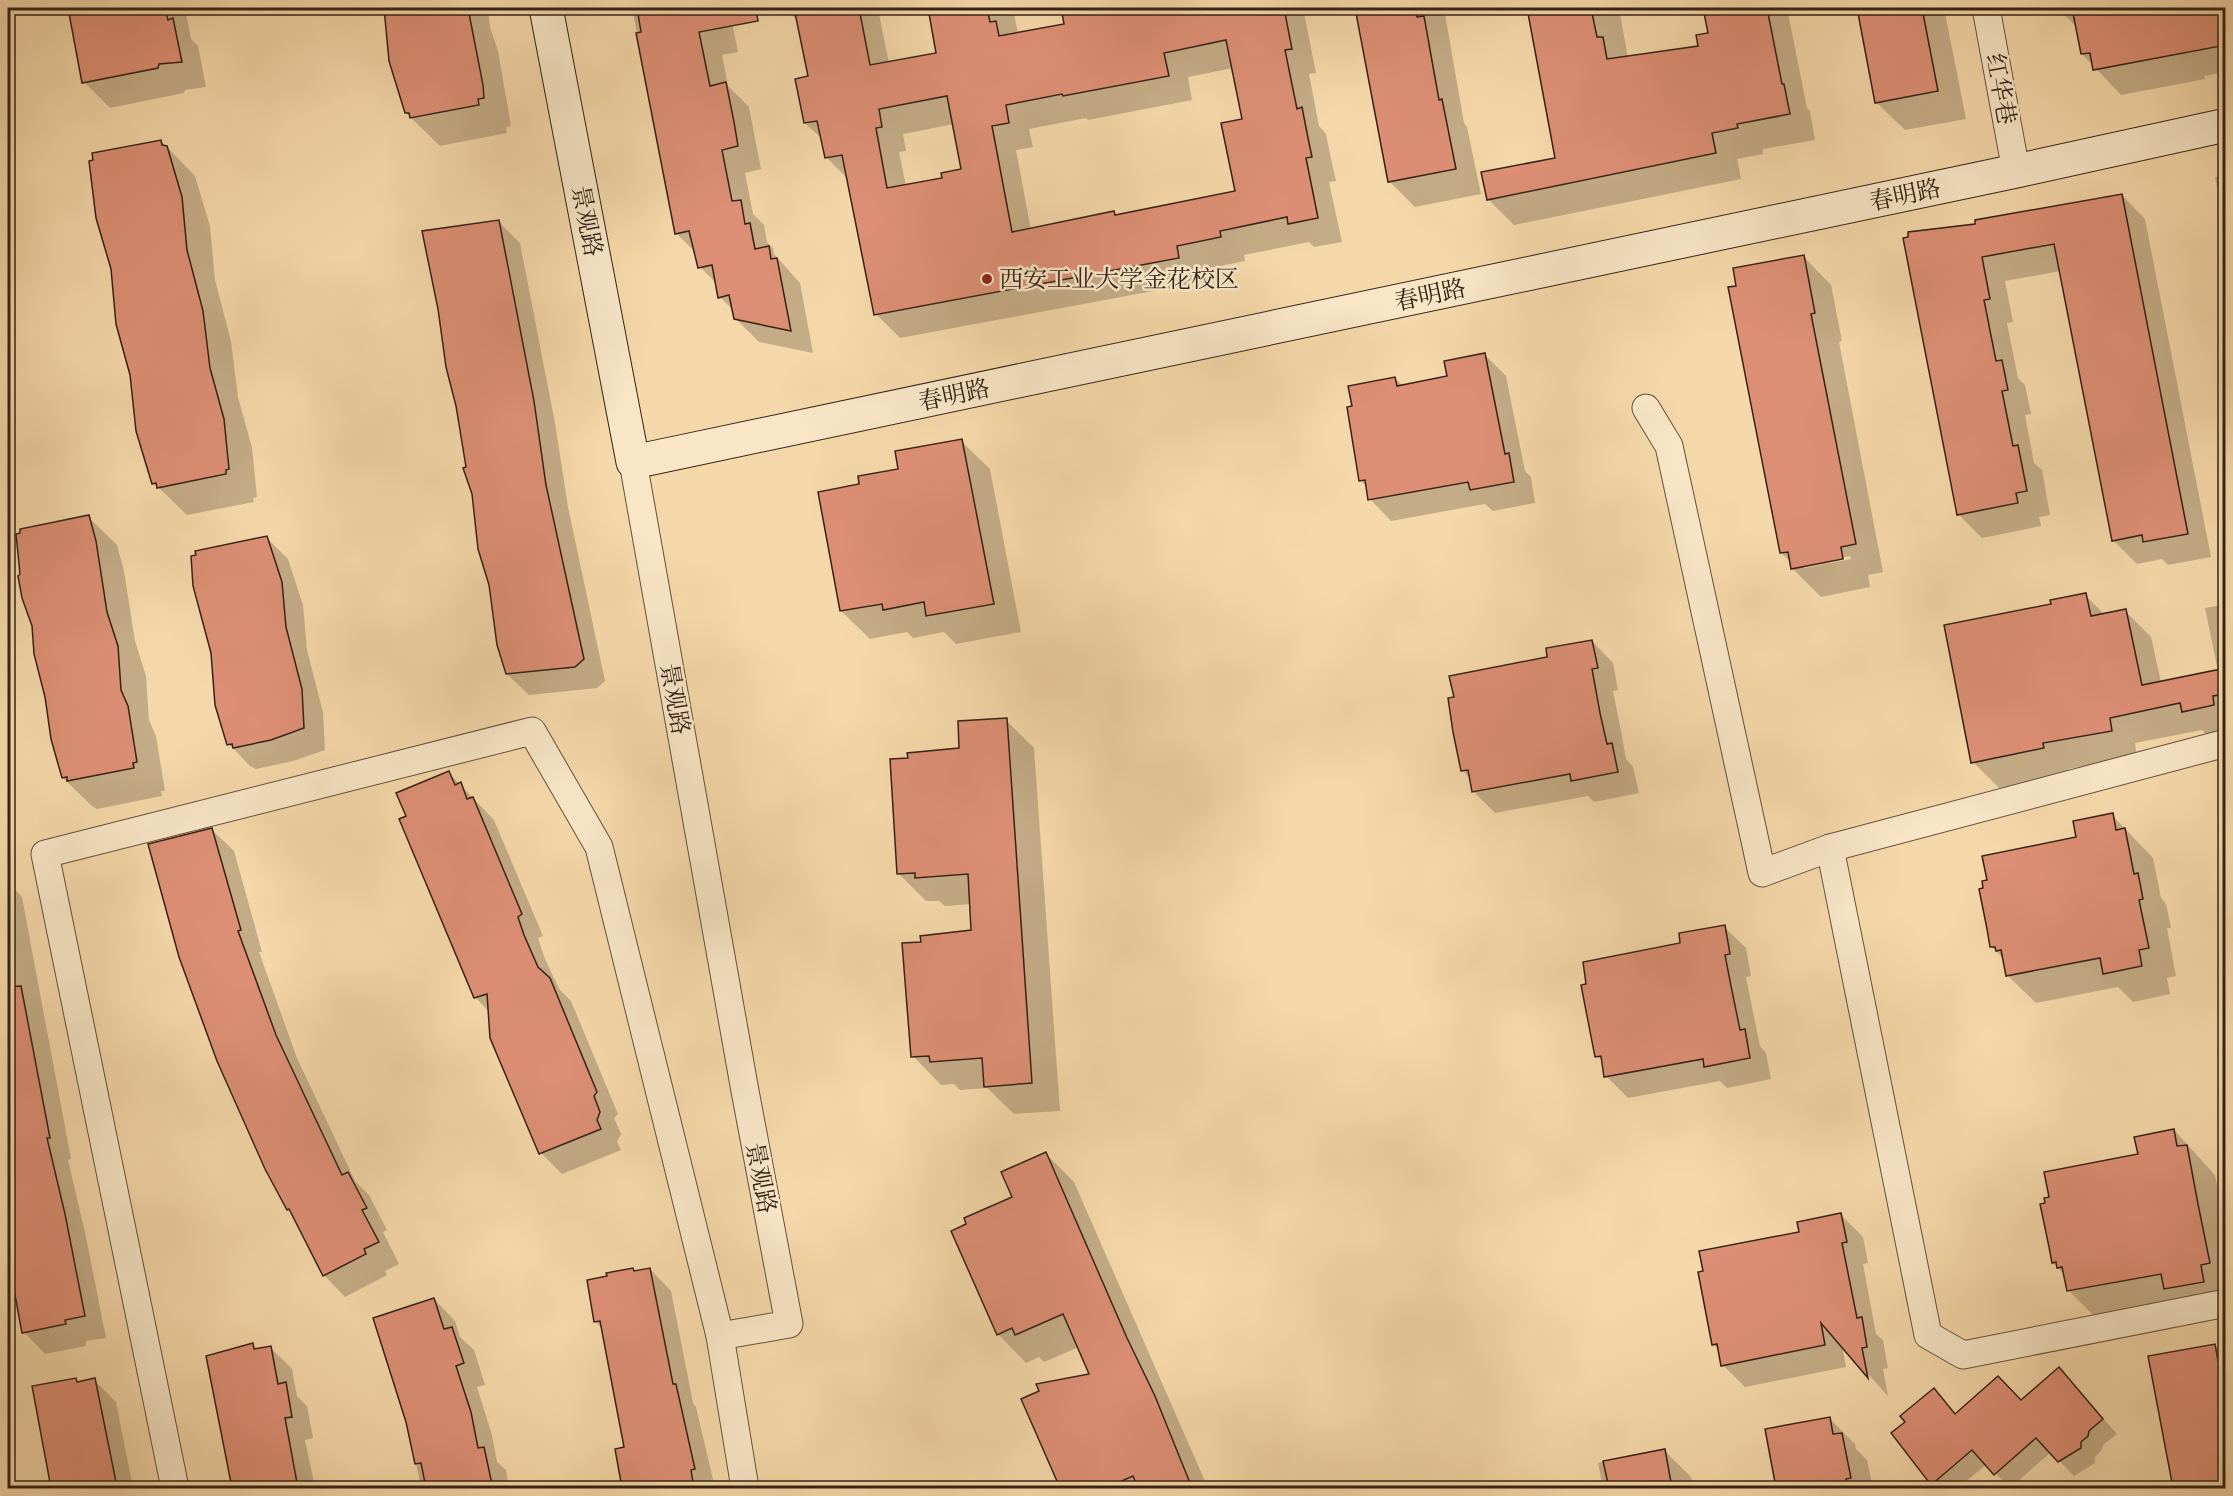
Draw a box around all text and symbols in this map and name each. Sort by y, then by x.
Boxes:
street label: 红华巷 [1976,51,2022,128]
street label: 春明路 [1867,173,1944,221]
street label: 景观路 [561,183,609,260]
place label: 西安工业大学金花校区 [999,264,1239,298]
marker: 西安工业大学金花校区 [980,272,994,286]
street label: 春明路 [1392,273,1469,321]
street label: 春明路 [916,373,993,421]
street label: 景观路 [650,661,696,738]
street label: 景观路 [735,1140,783,1217]

